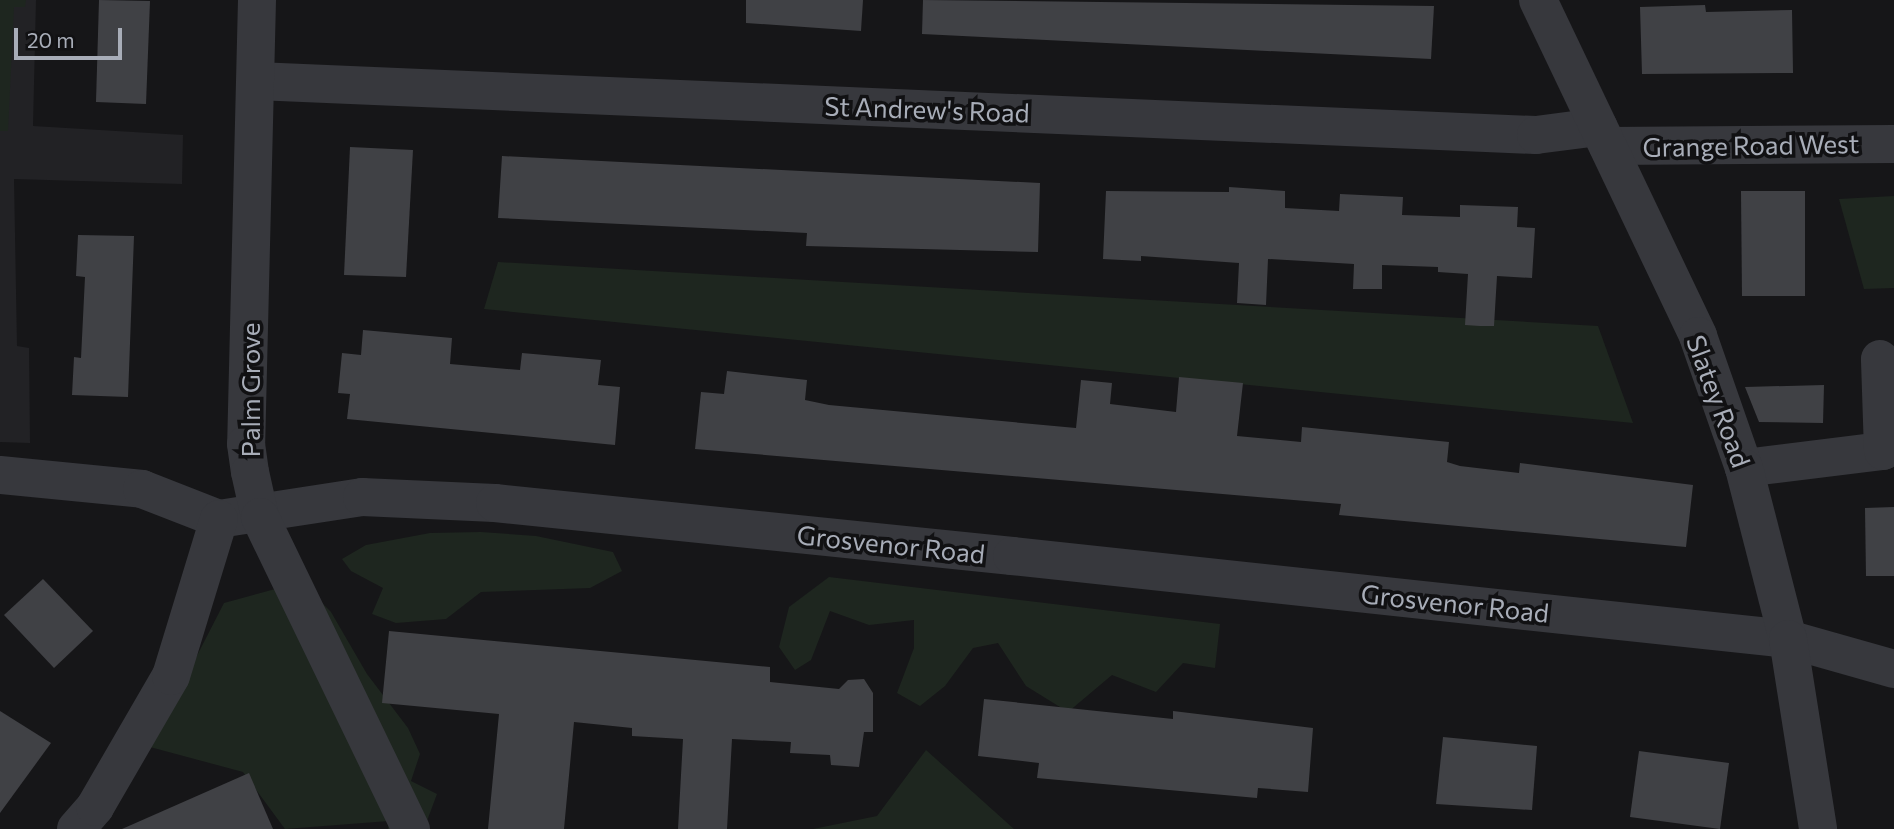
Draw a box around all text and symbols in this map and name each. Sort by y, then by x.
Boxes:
scale bar [18,14,126,58]
text: 20 m [27,27,75,52]
street label: St Andrew's Road [824,90,1030,128]
street label: Grange Road West [1642,128,1860,162]
street label: Palm Grove [234,323,266,457]
street label: Slatey Road [1681,331,1757,471]
street label: Grosvenor Road [795,519,987,569]
street label: Grosvenor Road [1359,578,1551,628]

